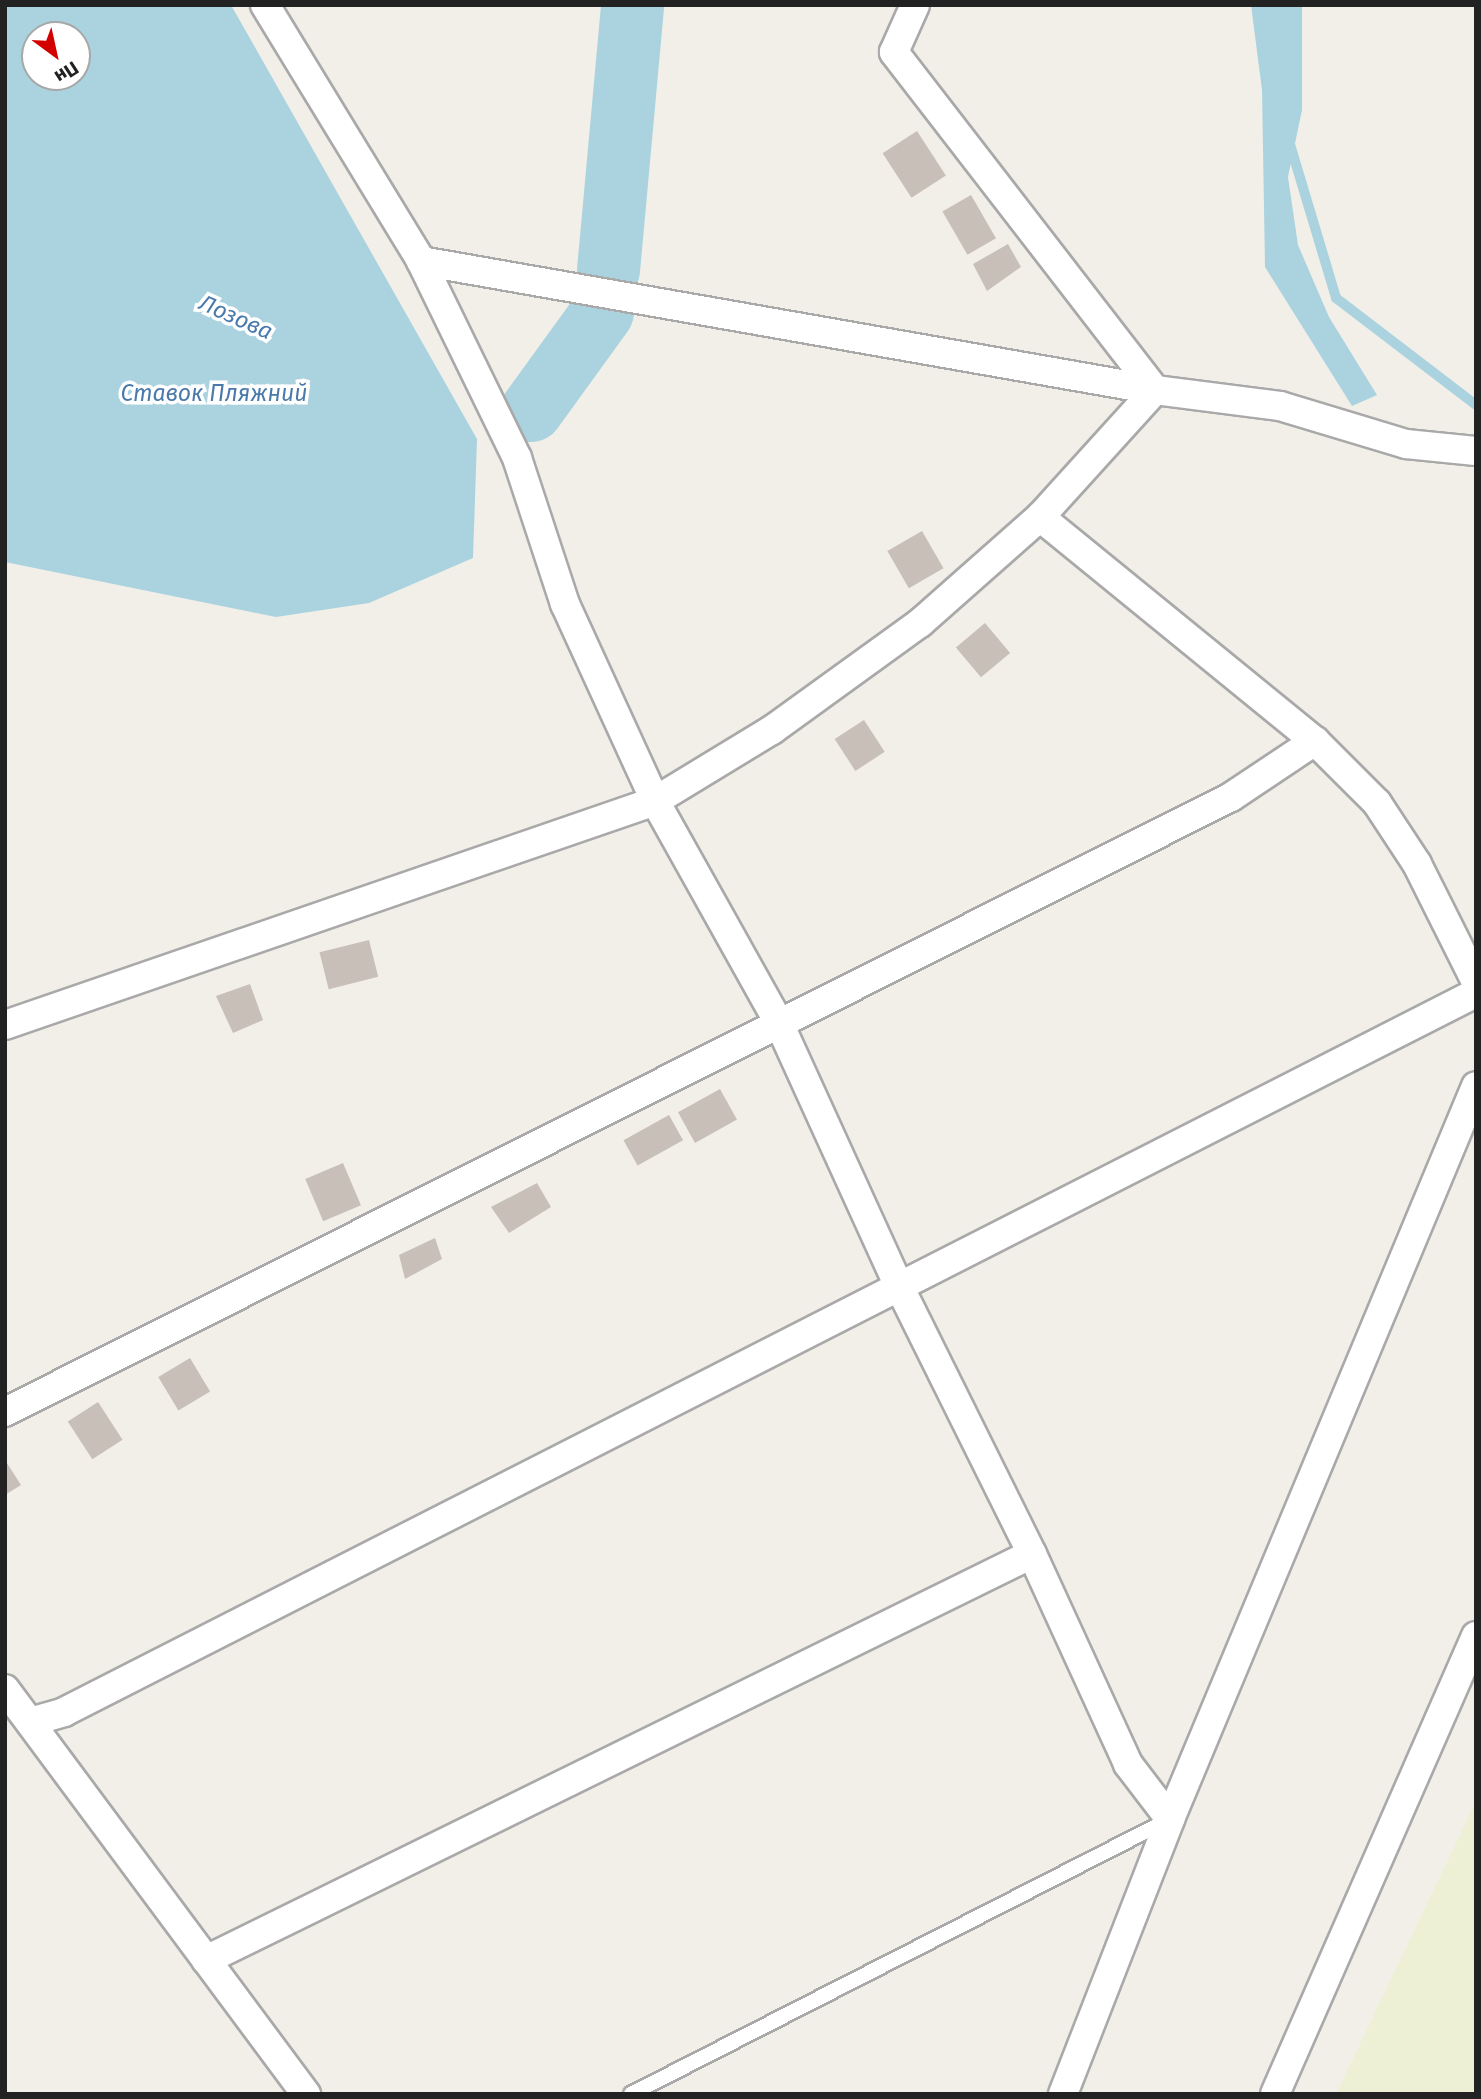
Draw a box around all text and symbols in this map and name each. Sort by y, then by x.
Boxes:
north arrow [21,21,91,91]
text: Пн [50,56,83,88]
water label: Лозова [195,289,277,345]
water label: Ставок Пляжний [120,379,308,407]

